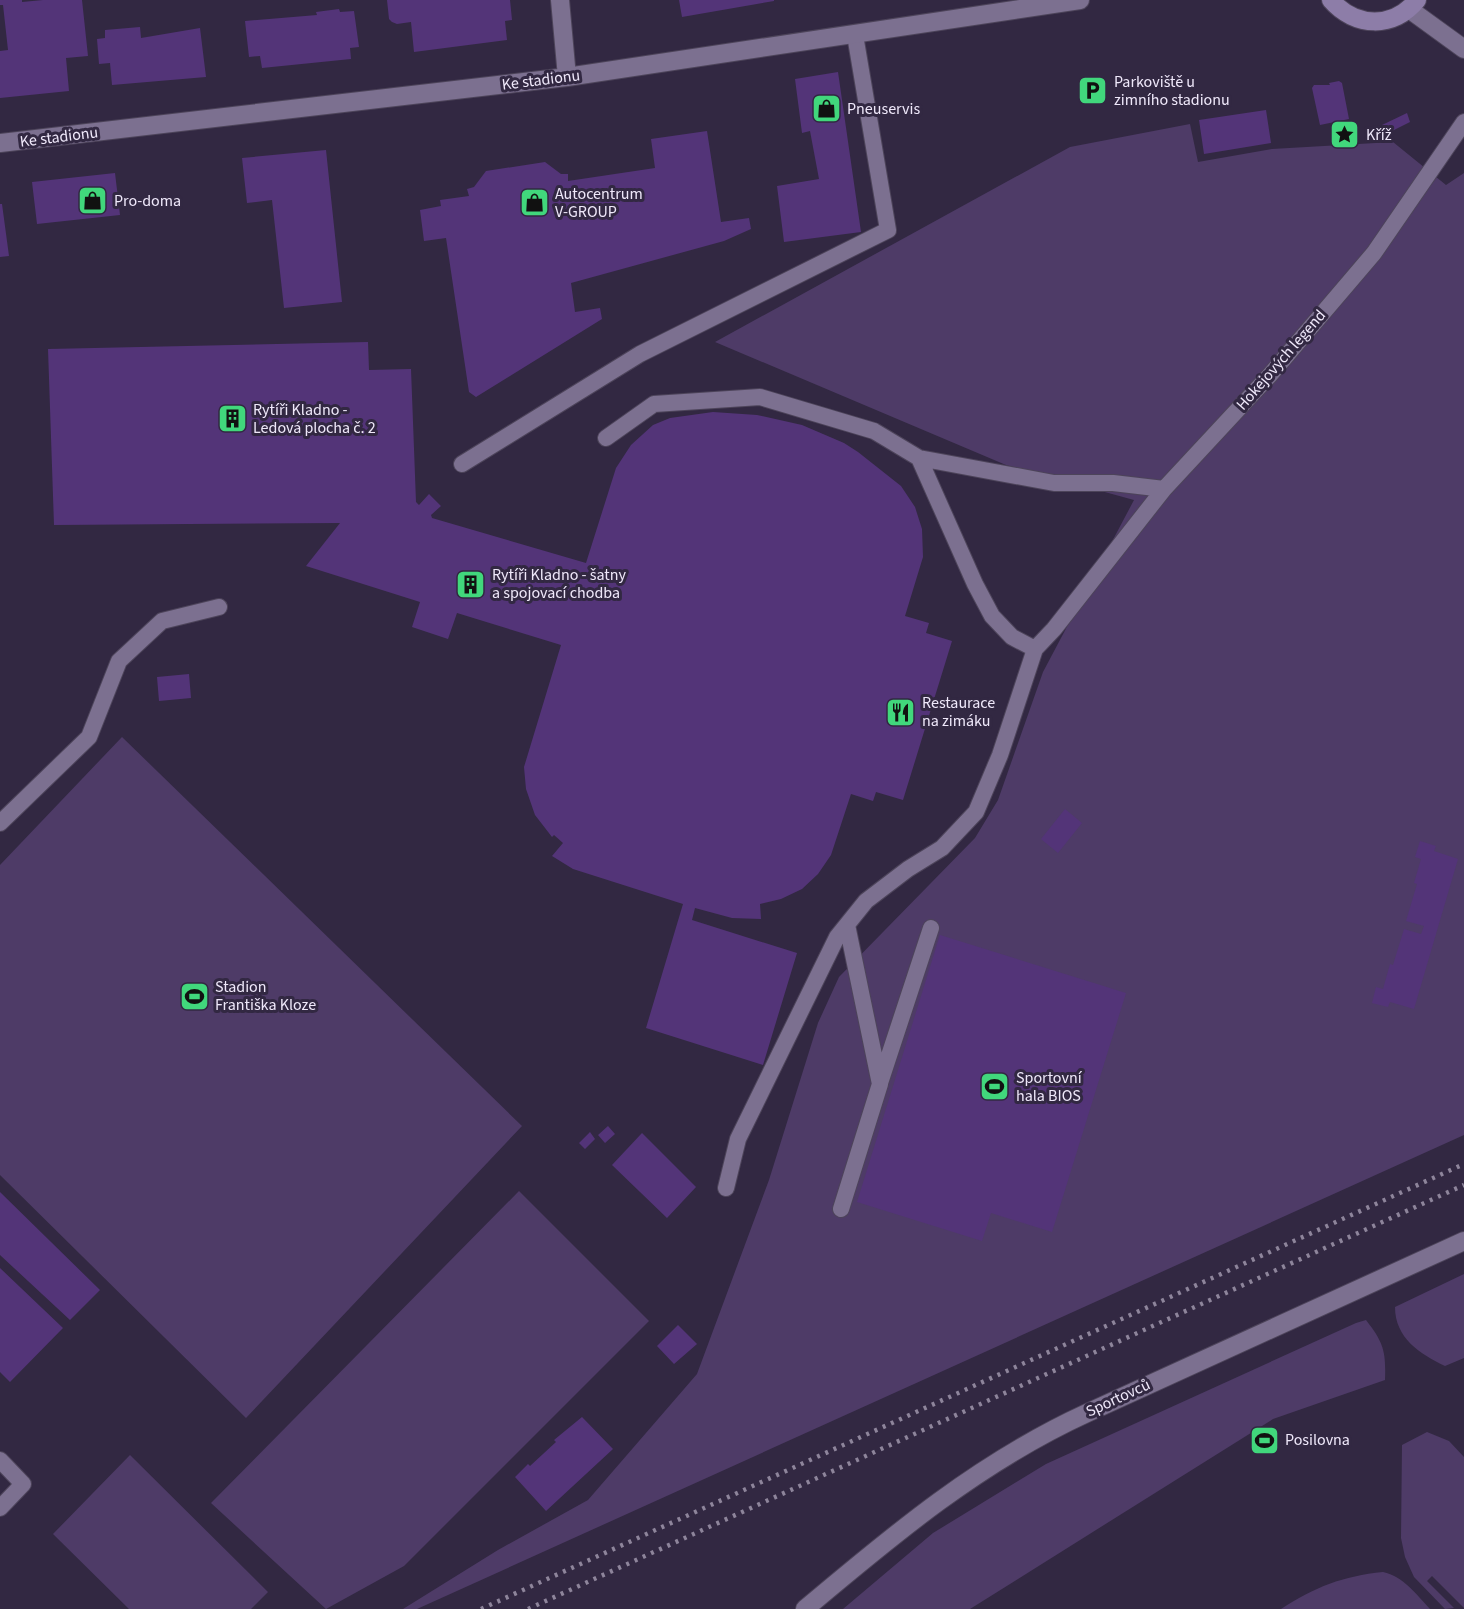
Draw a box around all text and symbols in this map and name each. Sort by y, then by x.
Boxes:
street label: Ke stadionu [501,64,581,96]
place label: Parkoviště u zimního stadionu [1114,71,1230,111]
parking icon: Parkoviště u zimního stadionu [1077,75,1109,107]
shop icon: Pneuservis [810,93,842,125]
place label: Pneuservis [847,98,920,120]
place icon: Kříž [1329,119,1361,151]
street label: Ke stadionu [19,121,99,153]
place label: Kříž [1366,124,1392,146]
place label: Autocentrum V-GROUP [555,183,643,223]
shop icon: Pro-doma [77,185,109,217]
shop icon: Autocentrum V-GROUP [518,187,550,219]
place label: Pro-doma [114,190,181,212]
street label: Hokejových legend [1231,305,1331,415]
place label: Rytíři Kladno - Ledová plocha č. 2 [253,399,376,439]
building icon: Rytíři Kladno - Ledová plocha č. 2 [216,403,248,435]
place label: Rytíři Kladno - šatny a spojovací chodba [492,564,626,604]
building icon: Rytíři Kladno - šatny a spojovací chodba [455,568,487,600]
place label: Restaurace na zimáku [922,692,995,732]
restaurant icon: Restaurace na zimáku [885,696,917,728]
place label: Stadion Františka Kloze [215,976,316,1016]
sports icon: Stadion Františka Kloze [178,980,210,1012]
place label: Sportovní hala BIOS [1016,1067,1083,1107]
sports icon: Sportovní hala BIOS [979,1071,1011,1103]
street label: Sportovců [1082,1373,1154,1423]
sports icon: Posilovna [1248,1424,1280,1456]
place label: Posilovna [1285,1429,1350,1451]

